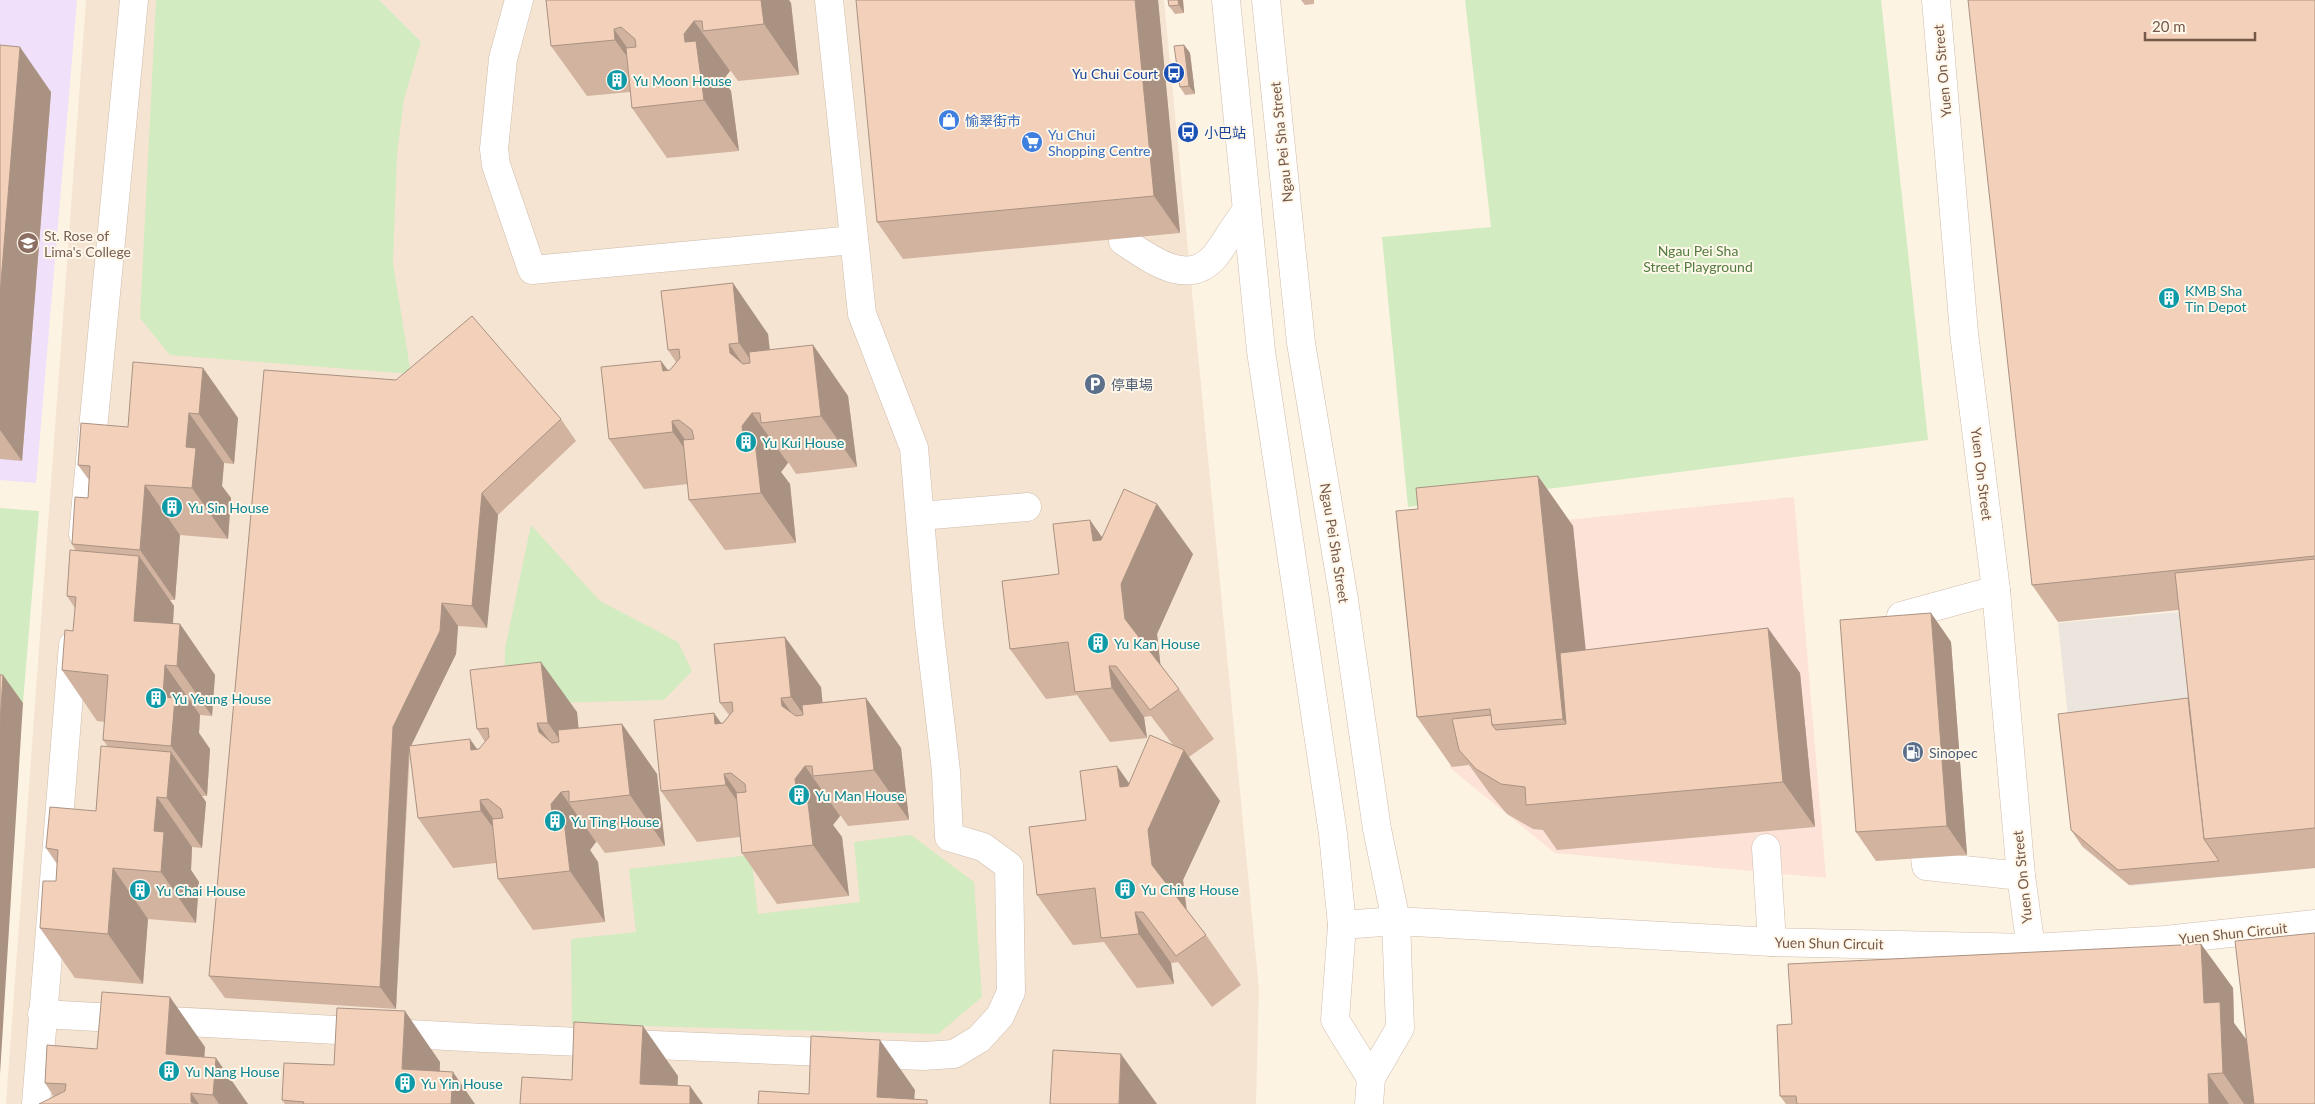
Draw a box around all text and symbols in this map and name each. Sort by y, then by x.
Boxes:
scale bar [2145,10,2255,42]
text: 20 m [2152,17,2186,35]
street label: Yuen On Street [1929,24,1955,118]
bus stop icon: Yu Chui Court [1162,61,1186,85]
place label: Yu Chui Court [1072,65,1158,82]
building icon: Yu Moon House [605,68,629,92]
place label: Yu Moon House [633,72,732,89]
street label: Ngau Pei Sha Street [1266,81,1296,203]
shop icon: 愉翠街市 [937,108,961,132]
place label: 愉翠街市 [965,112,1021,129]
bus stop icon: 小巴站 [1176,120,1200,144]
place label: 小巴站 [1204,124,1246,141]
place label: Yu Chui Shopping Centre [1048,126,1151,159]
supermarket icon: Yu Chui Shopping Centre [1020,130,1044,154]
place label: St. Rose of Lima's College [44,227,131,260]
school or university icon: St. Rose of Lima's College [16,231,40,255]
park label: Ngau Pei Sha Street Playground [1643,242,1753,275]
place label: KMB Sha Tin Depot [2185,282,2247,315]
building icon: KMB Sha Tin Depot [2157,286,2181,310]
parking icon: 停車場 [1083,372,1107,396]
place label: 停車場 [1111,376,1153,393]
street label: Yuen On Street [1968,427,1996,521]
building icon: Yu Kui House [734,430,758,454]
place label: Yu Kui House [762,434,844,451]
street label: Ngau Pei Sha Street [1317,482,1353,604]
building icon: Yu Sin House [160,495,184,519]
place label: Yu Sin House [188,499,269,516]
building icon: Yu Kan House [1086,631,1110,655]
place label: Yu Kan House [1114,635,1200,652]
building icon: Yu Yeung House [144,686,168,710]
place label: Yu Yeung House [172,690,271,707]
fuel station icon: Sinopec [1901,740,1925,764]
place label: Sinopec [1929,744,1978,761]
building icon: Yu Man House [787,783,811,807]
place label: Yu Man House [815,787,905,804]
building icon: Yu Ting House [543,809,567,833]
place label: Yu Ting House [571,813,659,830]
street label: Yuen On Street [2009,830,2035,924]
building icon: Yu Ching House [1113,877,1137,901]
building icon: Yu Chai House [128,878,152,902]
place label: Yu Ching House [1141,881,1239,898]
place label: Yu Chai House [156,882,246,899]
street label: Yuen Shun Circuit [2178,919,2288,947]
street label: Yuen Shun Circuit [1774,934,1884,952]
building icon: Yu Nang House [157,1059,181,1083]
place label: Yu Nang House [185,1063,280,1080]
building icon: Yu Yin House [393,1071,417,1095]
place label: Yu Yin House [421,1075,503,1092]

